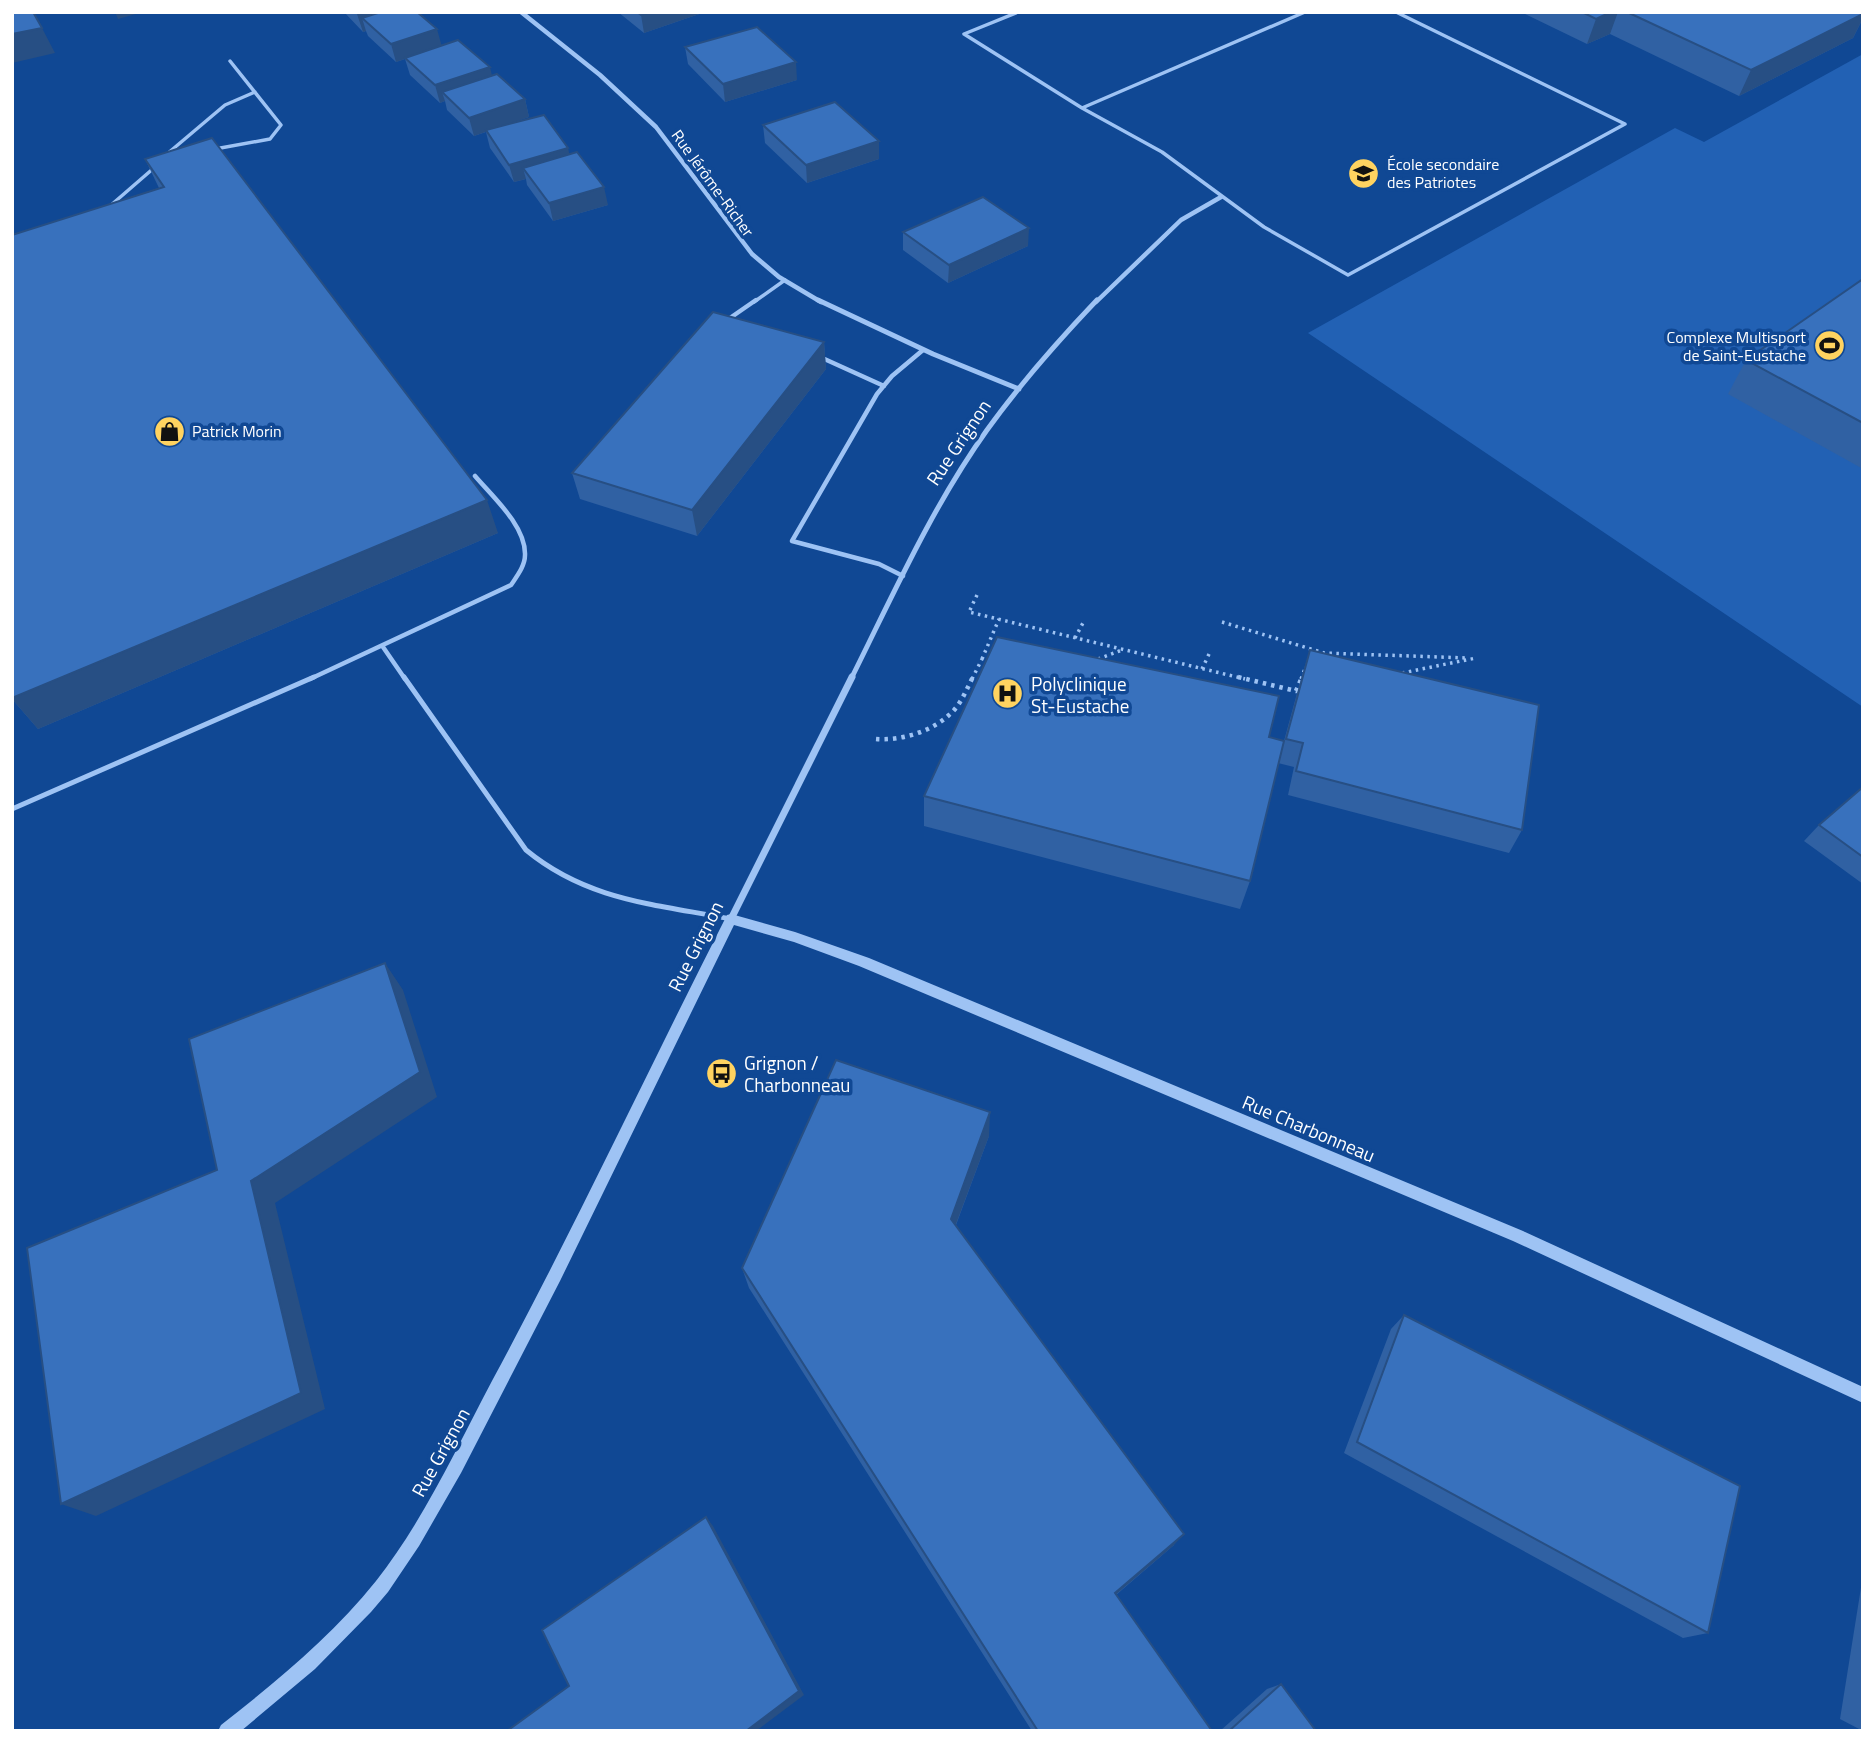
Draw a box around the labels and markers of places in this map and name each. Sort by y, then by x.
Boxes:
place label: École secondaire des Patriotes [1387,152,1499,194]
school or university icon: École secondaire des Patriotes [1347,156,1381,190]
place label: Complexe Multisport de Saint-Eustache [1667,325,1806,367]
sports icon: Complexe Multisport de Saint-Eustache [1812,329,1846,363]
shop icon: Patrick Morin [152,414,186,448]
place label: Patrick Morin [192,419,282,443]
place label: Polyclinique St-Eustache [1031,669,1129,720]
hospital icon: Polyclinique St-Eustache [991,677,1025,711]
place label: Grignon / Charbonneau [744,1048,850,1099]
bus stop icon: Grignon / Charbonneau [704,1056,738,1090]

